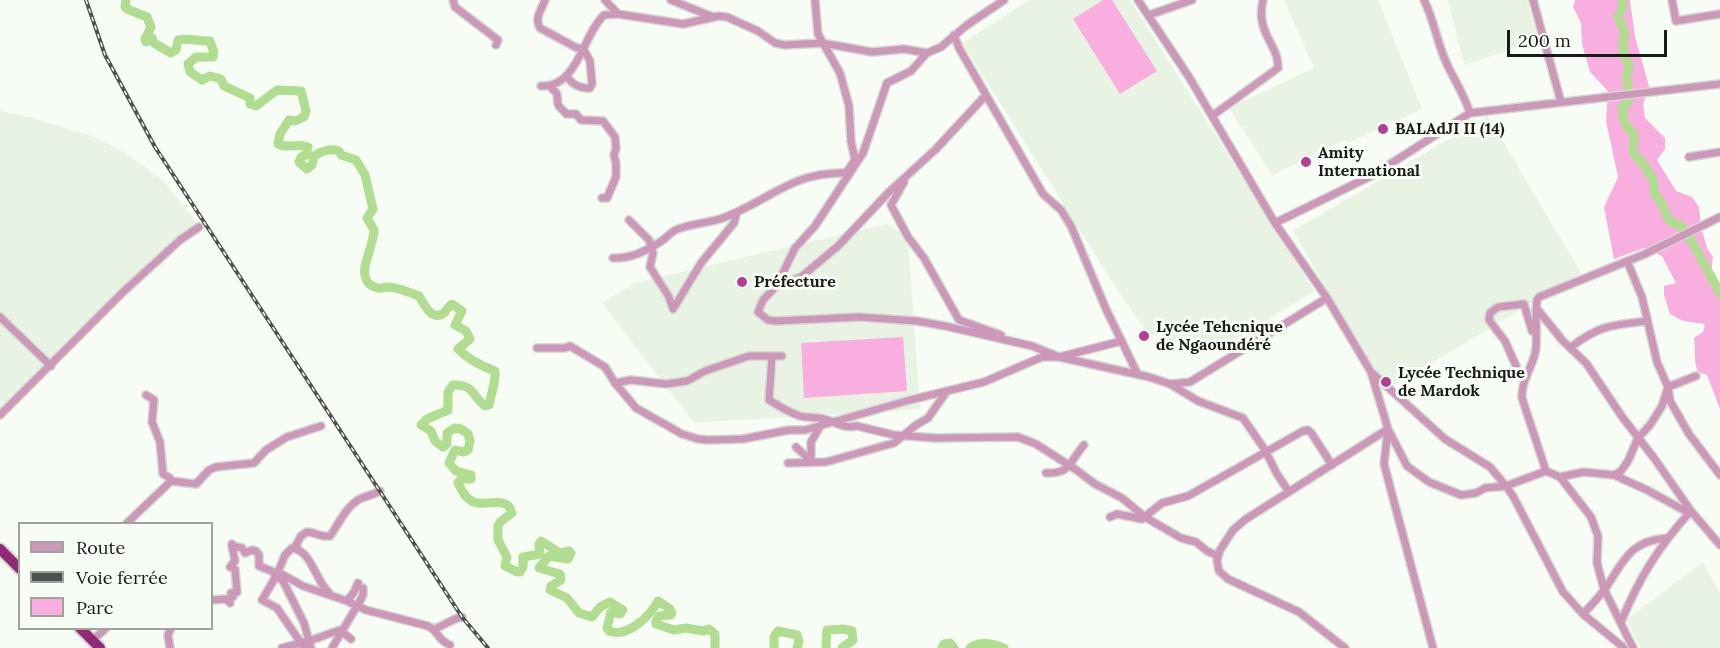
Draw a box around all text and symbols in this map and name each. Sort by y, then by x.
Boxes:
scale bar [1510,18,1670,56]
text: 200 m [1518,29,1571,52]
place label: BALAdJI II (14) [1395,119,1505,139]
marker: BALAdJI II (14) [1376,122,1390,136]
place label: Amity International [1318,143,1420,181]
marker: Amity International [1299,155,1313,169]
place label: Préfecture [754,272,836,292]
marker: Préfecture [735,275,749,289]
place label: Lycée Tehcnique de Ngaoundéré [1156,317,1283,355]
marker: Lycée Tehcnique de Ngaoundéré [1137,329,1151,343]
place label: Lycée Technique de Mardok [1398,363,1525,401]
marker: Lycée Technique de Mardok [1379,375,1393,389]
legend [18,522,213,630]
text: Route [76,536,125,559]
text: Voie ferrée [76,566,168,589]
text: Parc [76,596,113,619]

